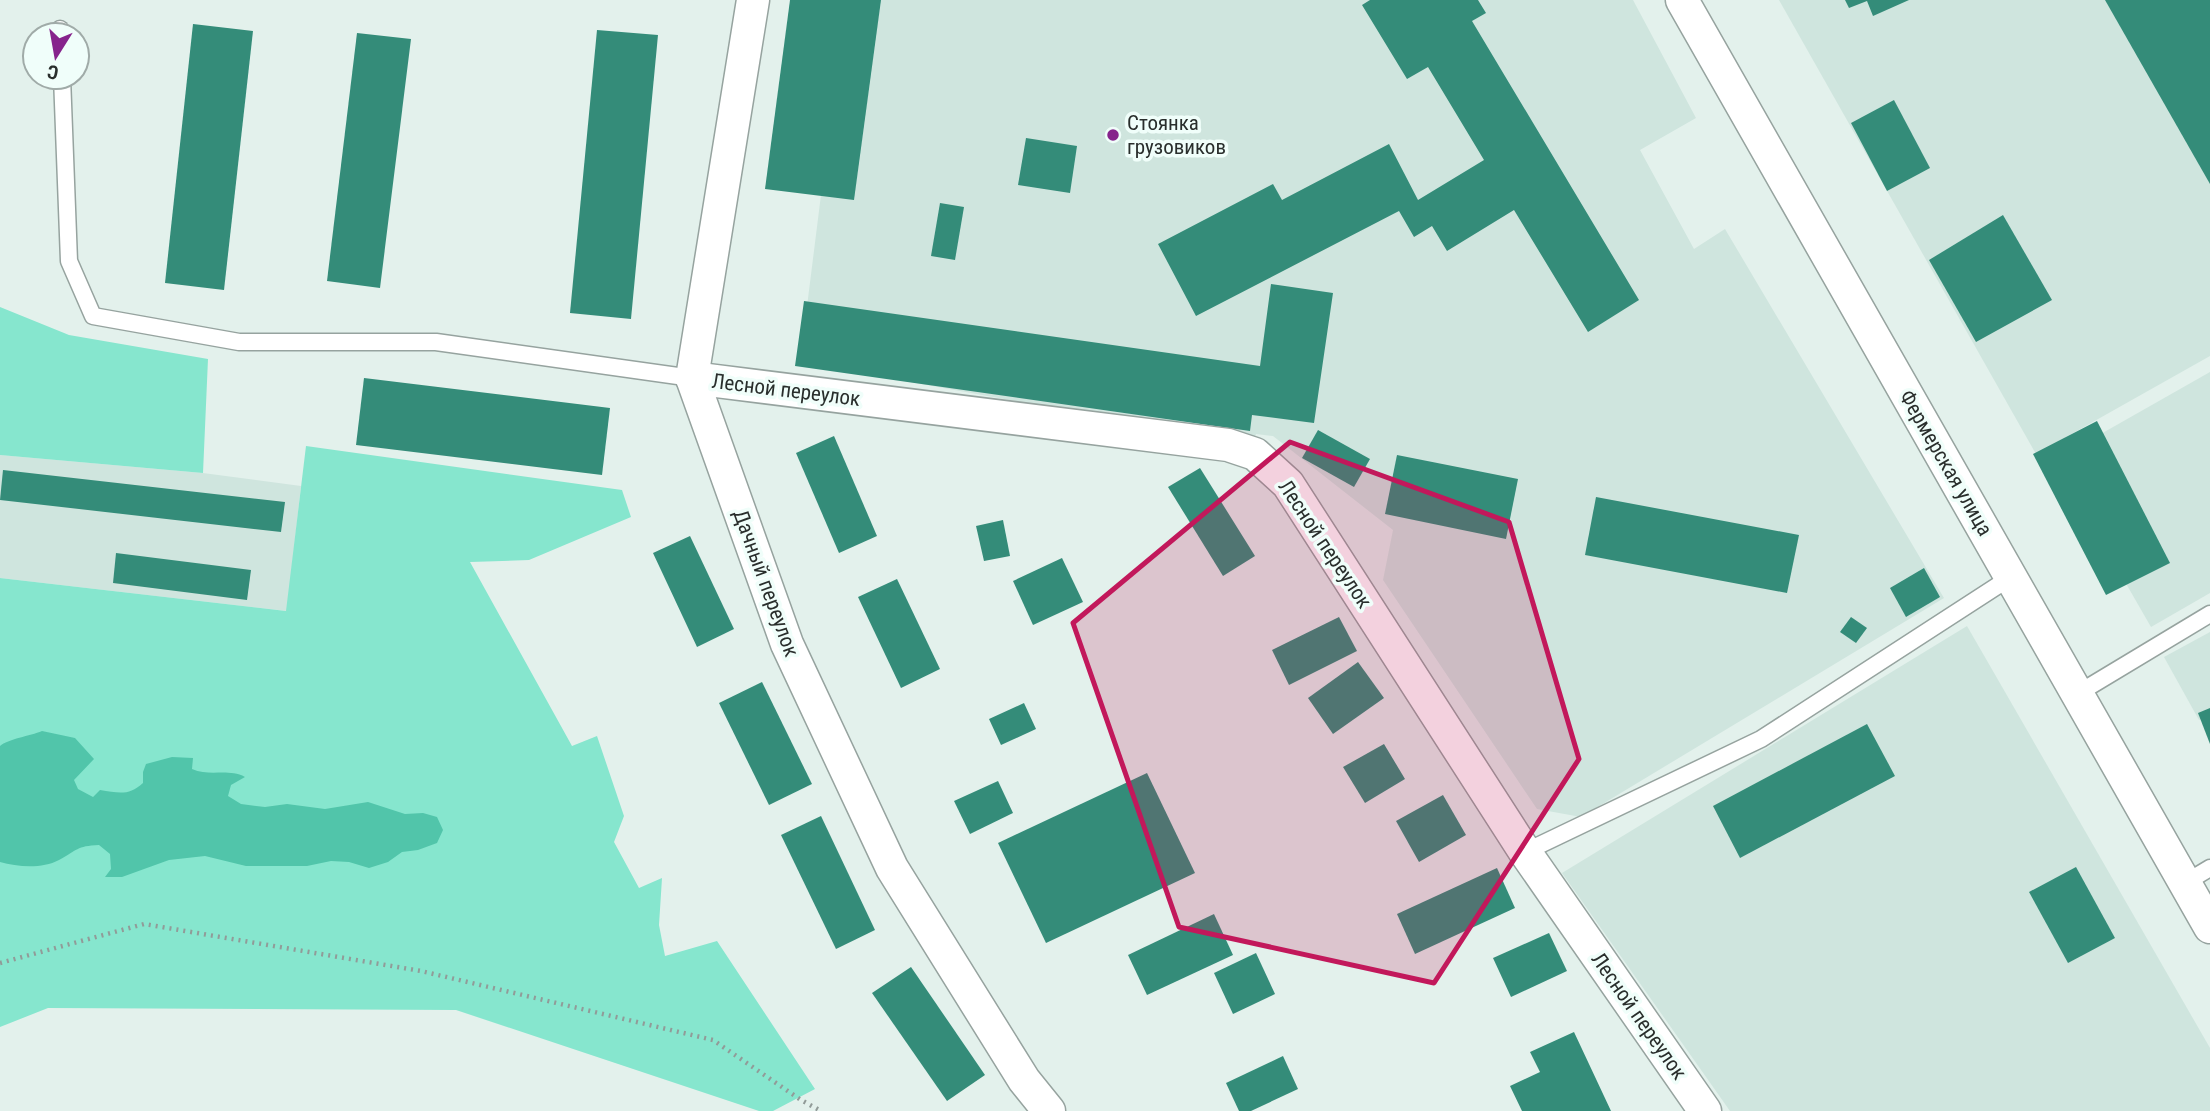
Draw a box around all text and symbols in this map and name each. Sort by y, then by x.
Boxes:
north arrow [21,21,91,91]
text: С [45,60,60,85]
place label: Стоянка грузовиков [1127,111,1226,159]
marker: Стоянка грузовиков [1105,127,1121,143]
street label: Лесной переулок [710,369,862,411]
street label: Фермерская улица [1895,386,1997,540]
street label: Лесной переулок [1273,475,1377,613]
street label: Дачный переулок [728,506,804,660]
street label: Лесной переулок [1586,948,1692,1084]

